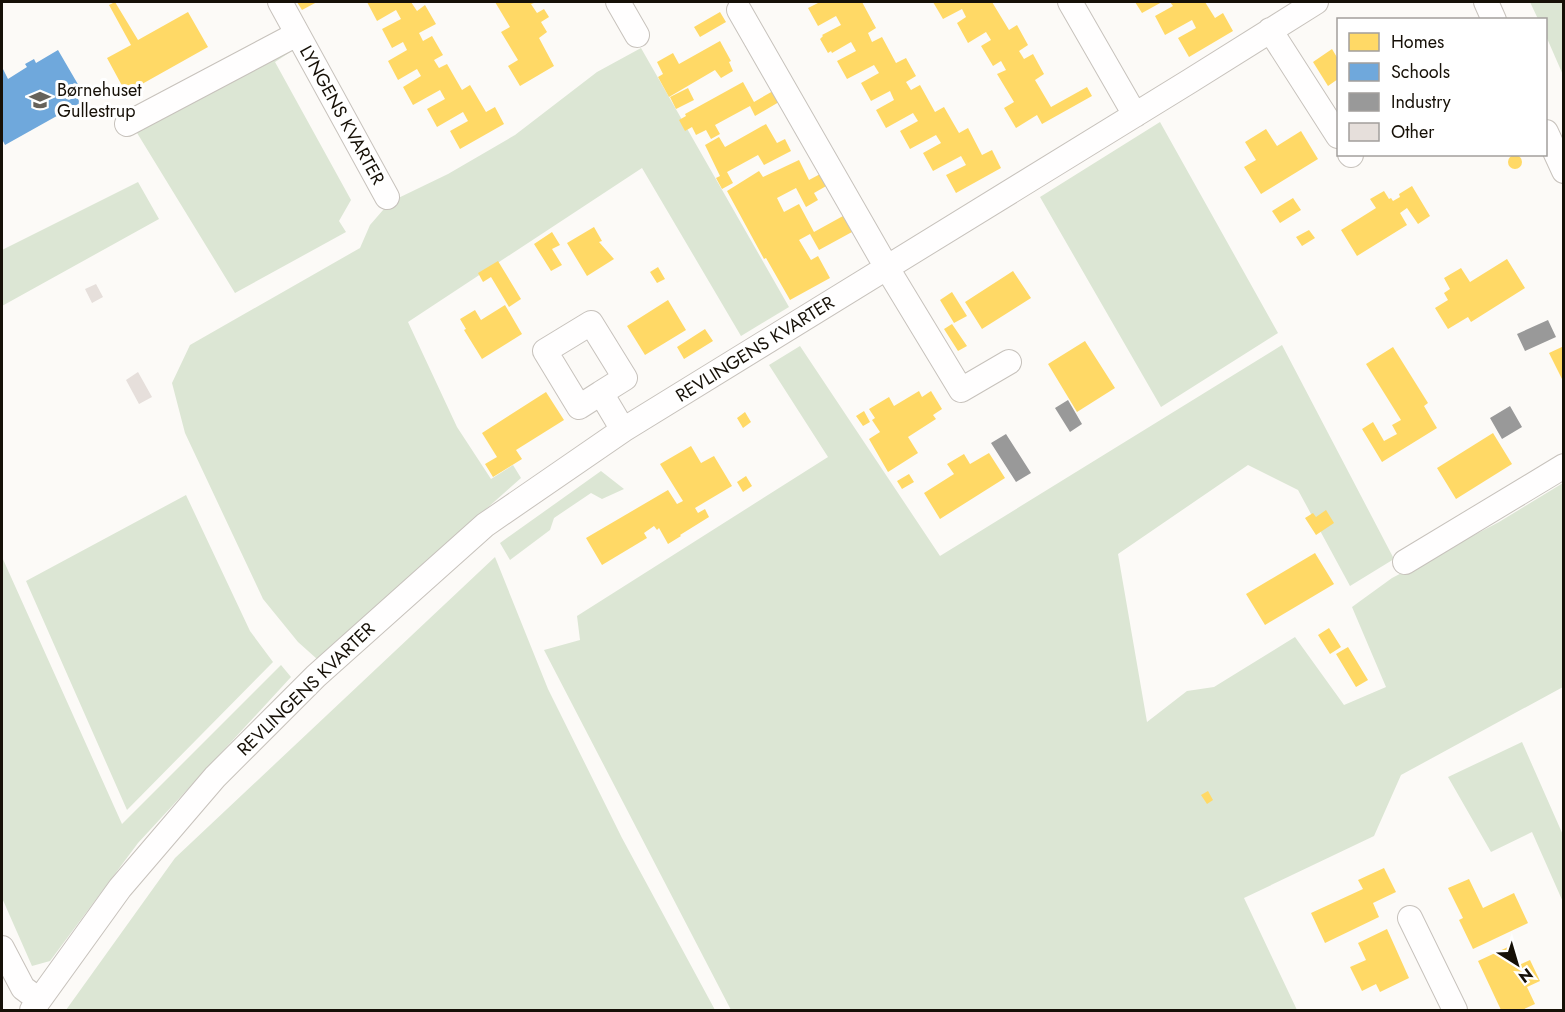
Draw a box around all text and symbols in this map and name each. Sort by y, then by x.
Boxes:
legend [1337,18,1547,156]
text: Homes [1391,29,1444,55]
street label: LYNGENS KVARTER [293,41,391,189]
text: Schools [1391,59,1450,85]
place label: Børnehuset Gullestrup [57,77,142,124]
school or university icon: Børnehuset Gullestrup [28,88,52,112]
text: Industry [1391,89,1451,115]
text: Other [1391,119,1435,145]
street label: REVLINGENS KVARTER [671,290,839,408]
street label: REVLINGENS KVARTER [231,616,381,762]
north arrow [1487,934,1547,994]
text: N [1514,963,1538,989]

